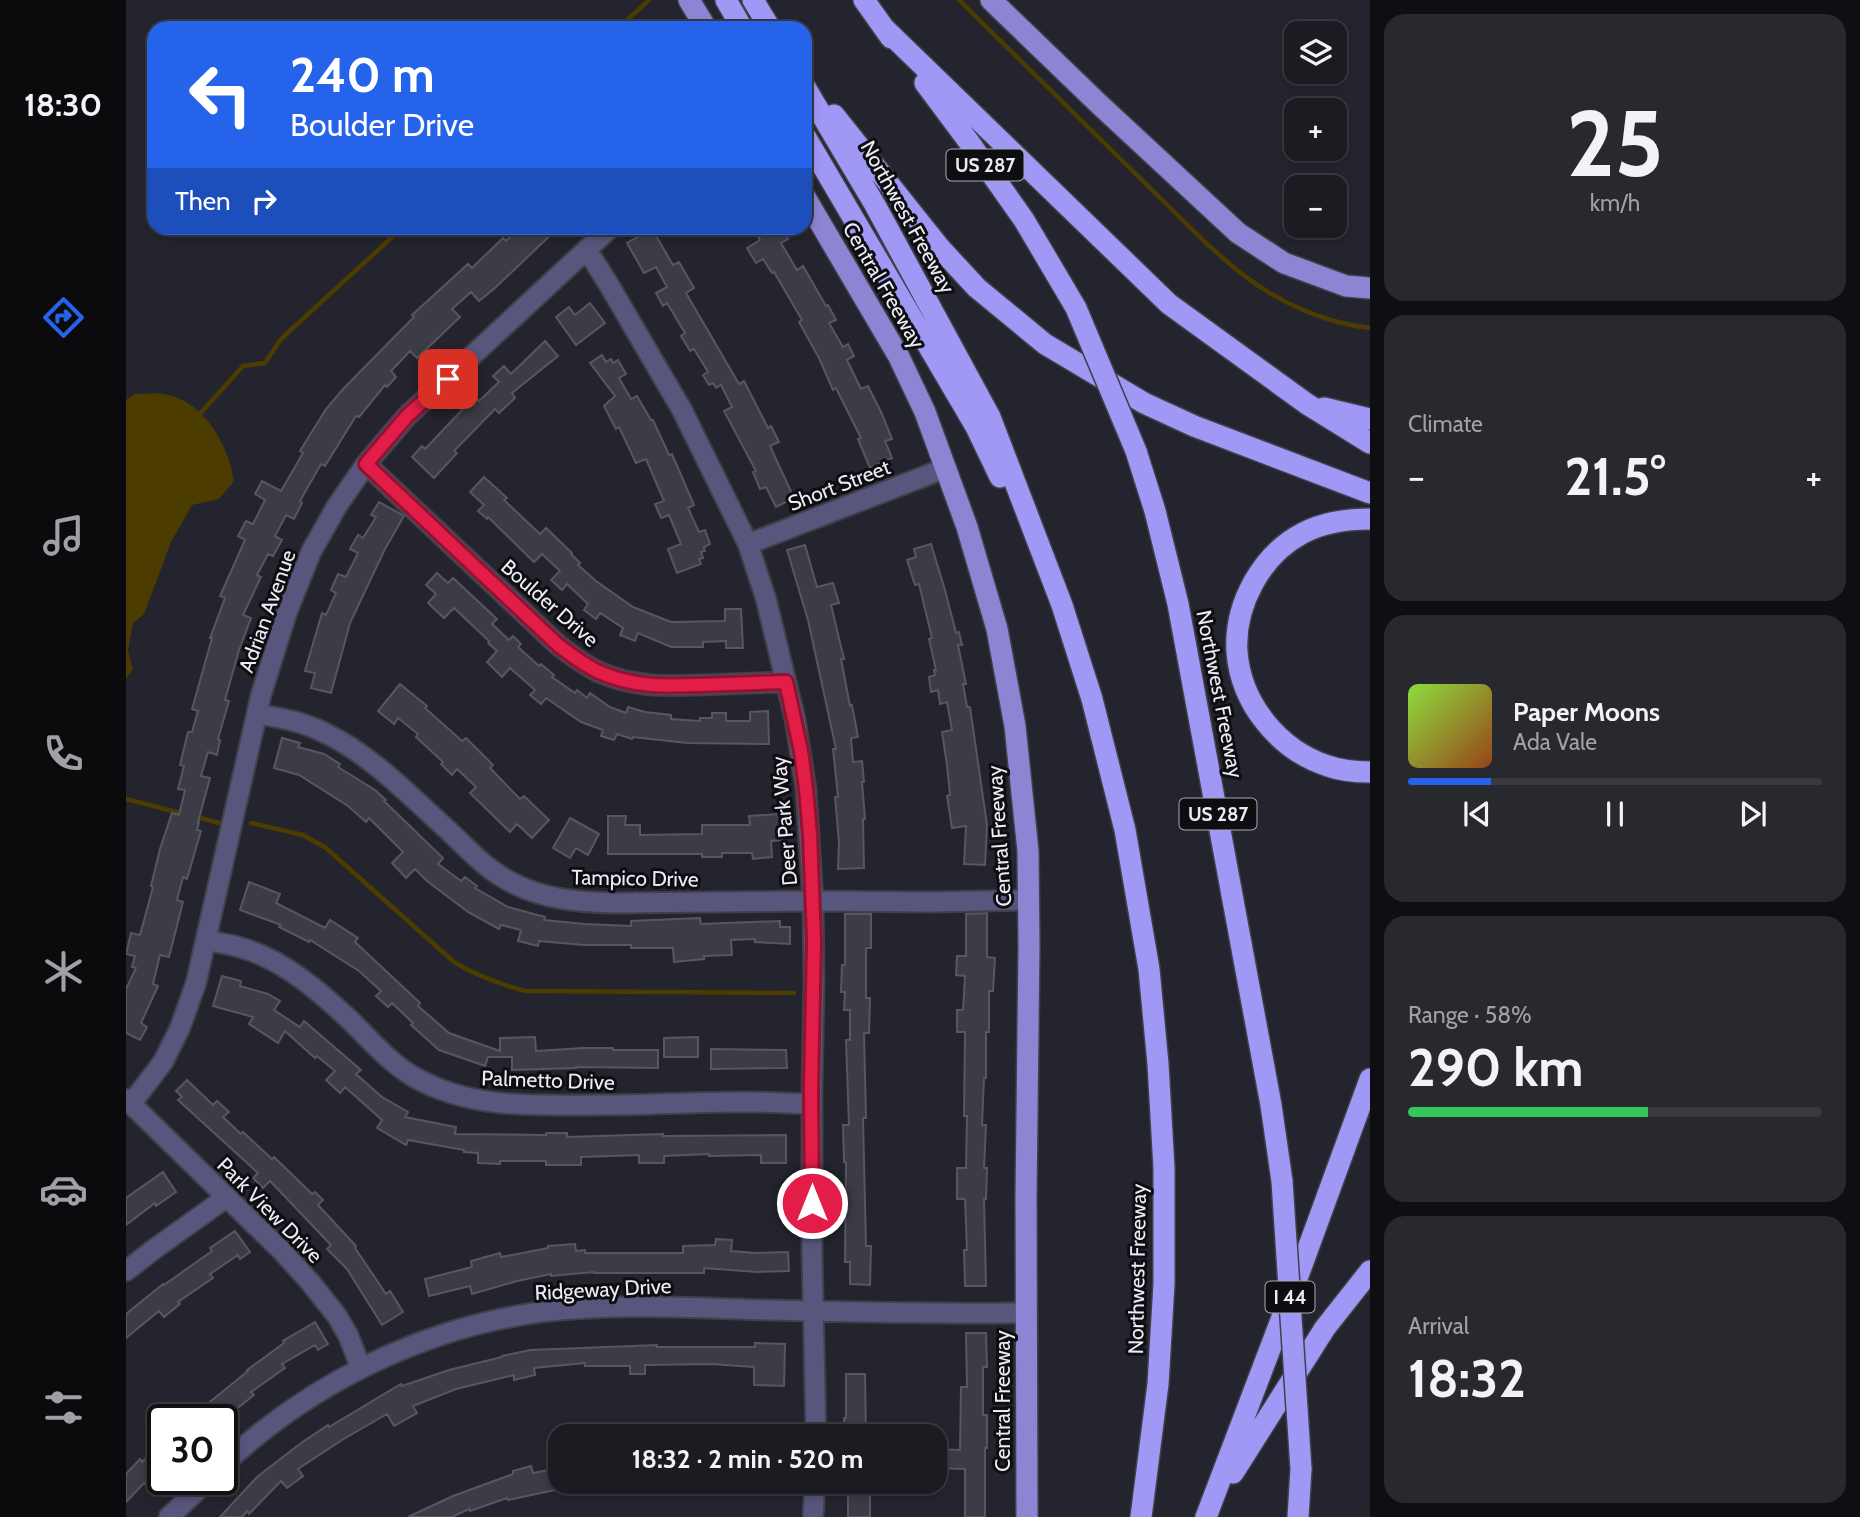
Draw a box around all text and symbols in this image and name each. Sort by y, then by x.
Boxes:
map controls [1284,21,1347,238]
button: layers [1284,21,1347,84]
text: 240 m [290,45,435,104]
icon: left [175,49,266,140]
text: 18:30 [24,85,102,124]
text: 25 [1566,88,1664,199]
button: + [1284,98,1347,161]
text: Boulder Drive [290,105,474,144]
street label: Northwest Freeway [856,136,960,298]
road number: US 287 [946,150,1024,181]
button: − [1284,175,1347,238]
icon: right [245,182,283,220]
text: Then [175,185,231,217]
text: km/h [1590,189,1640,217]
street label: Central Freeway [838,217,930,353]
icon: directions [39,293,88,342]
pin [418,349,478,409]
icon: arrive [429,360,467,398]
text: Climate [1408,410,1483,438]
text: 21.5° [1564,445,1666,508]
text: − [1408,453,1425,500]
text: + [1805,453,1822,500]
street label: Short Street [784,454,894,516]
icon: music [39,511,88,560]
street label: Adrian Avenue [233,546,301,676]
street label: Boulder Drive [496,554,604,652]
street label: Northwest Freeway [1191,608,1249,781]
text: Paper Moons [1513,696,1660,728]
text: Ada Vale [1513,728,1597,756]
icon: phone [39,729,88,778]
street label: Deer Park Way [766,755,802,887]
street label: Central Freeway [982,764,1016,908]
icon: previous [1458,795,1496,833]
icon: pause [1596,795,1634,833]
icon: next [1734,795,1772,833]
road number: US 287 [1180,799,1256,830]
street label: Tampico Drive [571,864,699,892]
icon: climate [39,947,88,996]
text: Range · 58% [1408,1001,1532,1029]
text: 290 km [1408,1036,1584,1099]
street label: Palmetto Drive [481,1065,615,1095]
street label: Park View Drive [212,1152,328,1268]
icon: car [39,1165,88,1214]
position arrow [775,1166,849,1240]
street label: Northwest Freeway [1123,1183,1151,1355]
street label: Ridgeway Drive [534,1273,672,1305]
road number: I 44 [1266,1282,1314,1312]
text: Arrival [1408,1312,1469,1340]
street label: Central Freeway [990,1330,1015,1472]
text: 18:32 [1408,1347,1526,1410]
icon: filters [39,1383,88,1432]
speed limit sign: 30 [147,1404,238,1495]
text: 18:32 · 2 min · 520 m [632,1443,863,1475]

